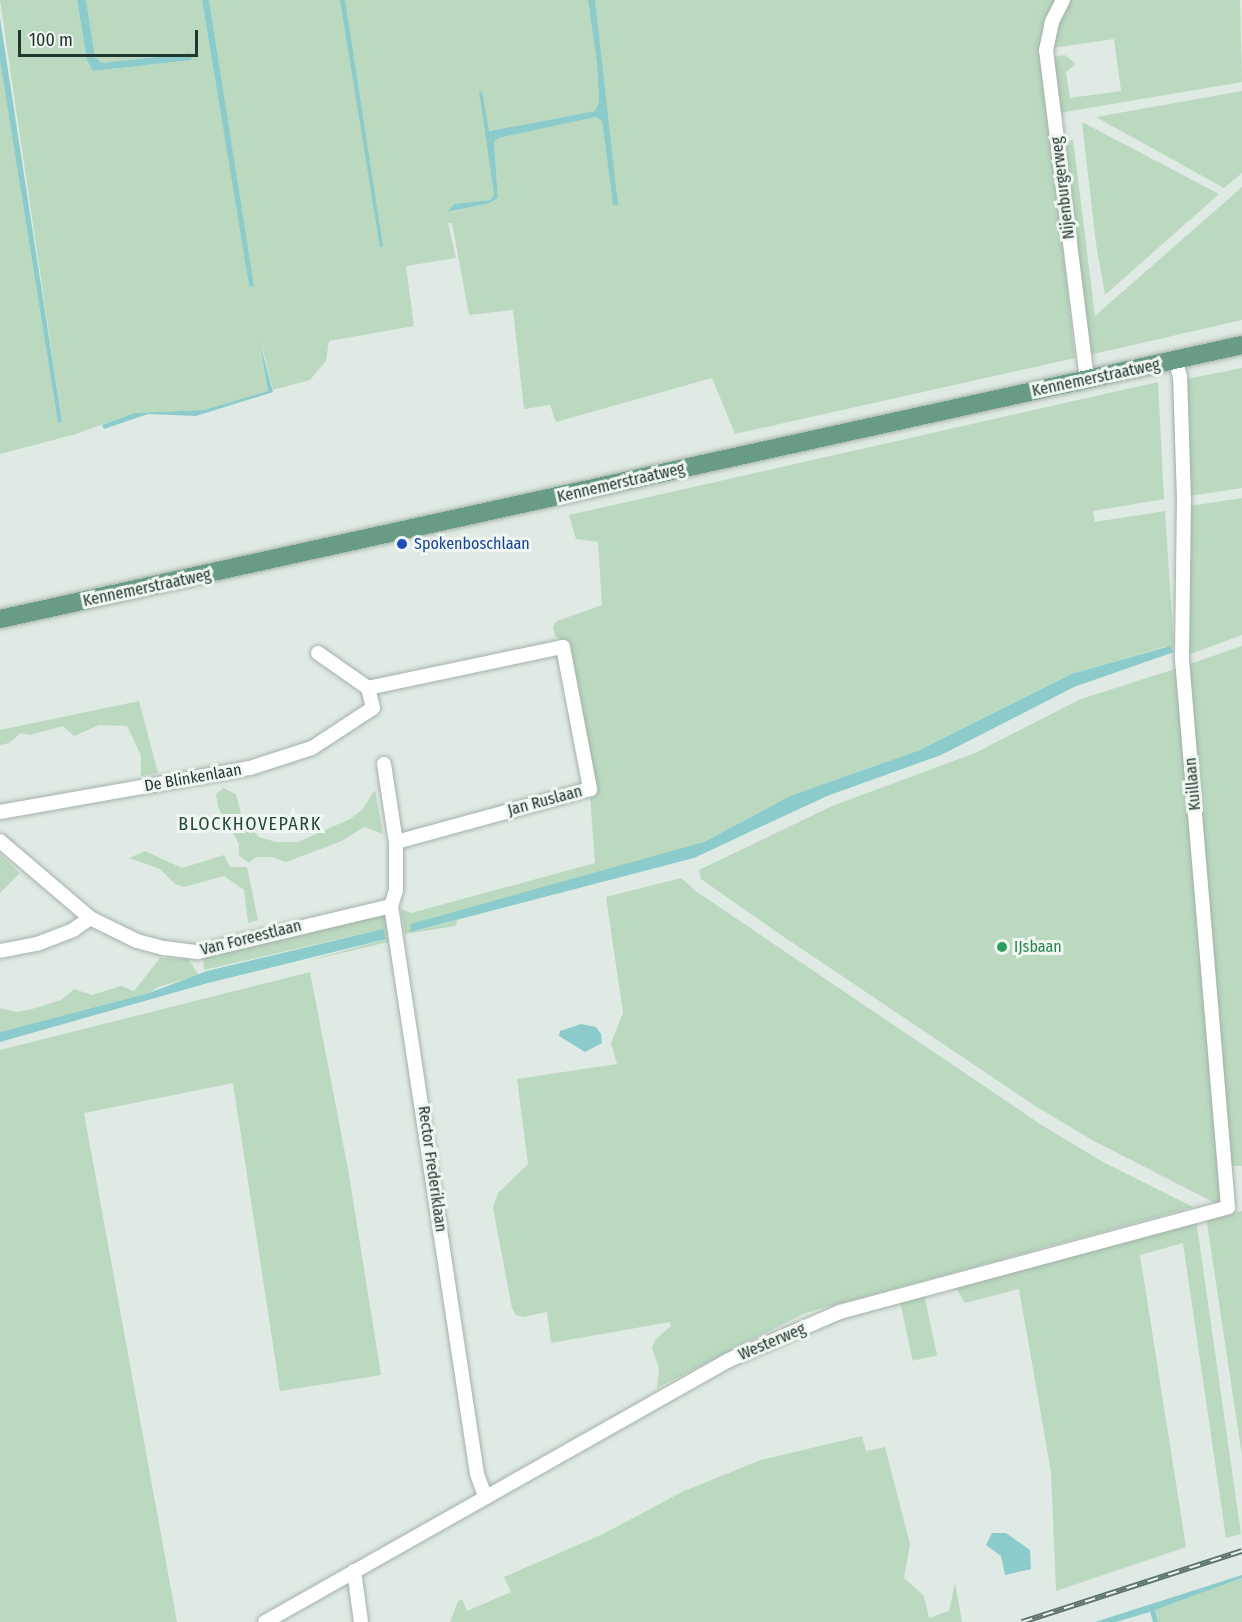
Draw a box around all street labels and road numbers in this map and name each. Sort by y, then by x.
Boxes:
street label: Nijenburgerweg [1047,136,1079,240]
street label: Kennemerstraatweg [1030,355,1162,401]
street label: Kennemerstraatweg [555,459,687,507]
street label: Kennemerstraatweg [81,565,213,611]
street label: Kuillaan [1181,757,1205,811]
street label: De Blinkenlaan [143,760,243,796]
street label: Jan Ruslaan [506,782,584,820]
street label: Van Foreestlaan [199,916,303,960]
street label: Rector Frederiklaan [414,1105,450,1233]
street label: Westerweg [736,1319,808,1365]

